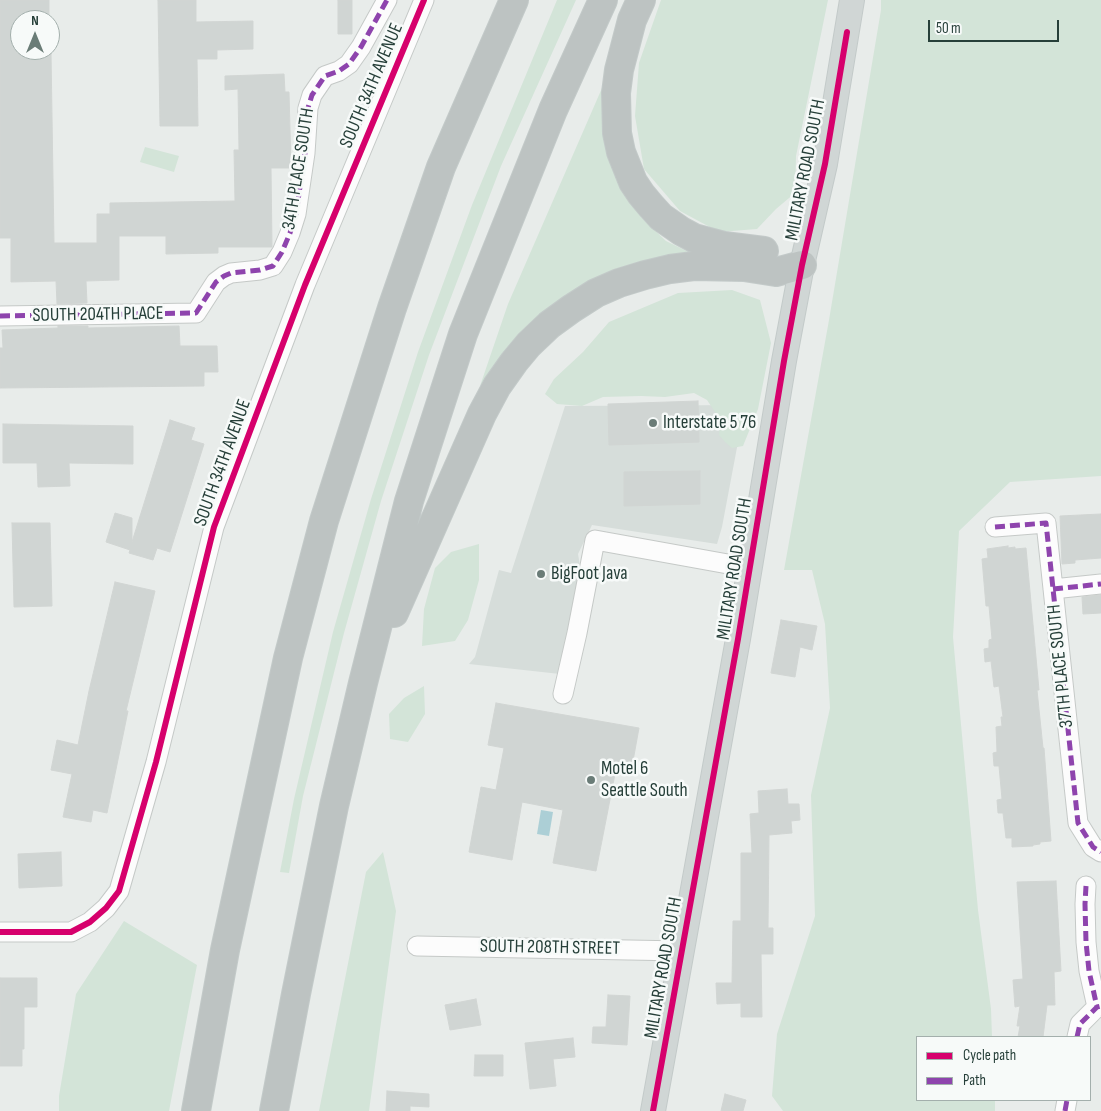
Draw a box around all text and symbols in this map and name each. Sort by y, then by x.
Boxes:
north arrow [10,10,60,60]
scale bar [931,10,1062,42]
text: N [31,12,39,29]
text: 50 m [936,19,961,38]
street label: SOUTH 34TH AVENUE [335,20,409,152]
street label: MILITARY ROAD SOUTH [781,98,831,242]
street label: 34TH PLACE SOUTH [278,107,320,231]
street label: SOUTH 204TH PLACE [32,302,164,328]
street label: SOUTH 34TH AVENUE [189,396,257,530]
place label: Interstate 5 76 [663,412,756,434]
marker: Interstate 5 76 [647,417,659,429]
street label: MILITARY ROAD SOUTH [713,497,757,641]
place label: BigFoot Java [551,563,628,585]
marker: BigFoot Java [535,568,547,580]
street label: 37TH PLACE SOUTH [1043,603,1079,729]
place label: Motel 6 Seattle South [601,758,688,802]
marker: Motel 6 Seattle South [585,774,597,786]
street label: MILITARY ROAD SOUTH [640,896,688,1040]
street label: SOUTH 208TH STREET [480,935,620,961]
legend [916,1036,1091,1101]
text: Cycle path [963,1046,1016,1065]
text: Path [963,1071,986,1090]

